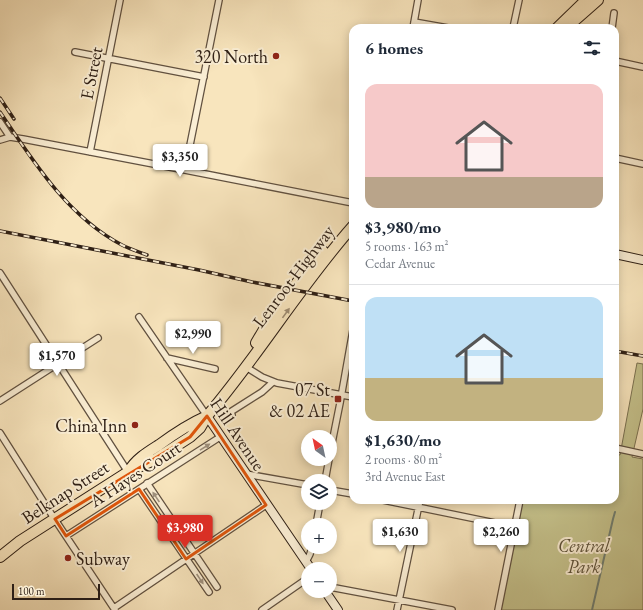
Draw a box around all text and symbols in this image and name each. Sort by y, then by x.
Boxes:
text: 6 homes [365,37,423,59]
icon: filters [581,37,603,59]
street label: E Street [75,44,107,101]
place label: 320 North [194,45,268,68]
marker: 320 North [271,51,281,61]
icon: home [448,110,520,182]
pin: $3,350 [147,144,213,178]
text: $3,350 [162,148,198,165]
text: $3,980/mo [365,216,441,238]
street label: Lenroot Highway [247,220,339,332]
text: 5 rooms · 163 m² [365,238,449,255]
text: Cedar Avenue [365,255,435,272]
one-way arrow [281,307,290,318]
pin: $2,990 [160,321,226,355]
icon: home [448,323,520,395]
text: $2,990 [175,325,211,342]
pin: $1,570 [24,343,90,377]
text: $1,570 [39,347,75,364]
place label: 07 St & 02 AE [269,378,330,422]
street label: Hill Avenue [205,393,271,475]
marker: 07 St & 02 AE [333,394,343,404]
place label: China Inn [55,414,127,437]
marker: China Inn [130,420,140,430]
text: $1,630/mo [365,429,441,451]
north arrow [301,430,337,466]
map controls [301,430,337,598]
street label: A Hayes Court [84,436,185,513]
one-way arrow [199,443,211,450]
text: 2 rooms · 80 m² [365,451,442,468]
street label: Belknap Street [17,455,113,529]
text: 3rd Avenue East [365,468,445,485]
button: layers [301,474,337,510]
one-way arrow [152,492,160,502]
pin: $3,980 [152,515,218,549]
button: + [301,518,337,554]
text: $3,980 [167,519,203,536]
pin: $1,630 [367,519,433,553]
pin: $2,260 [468,519,534,553]
text: $1,630 [382,523,418,540]
text: $2,260 [483,523,519,540]
park label: Central Park [558,534,611,578]
place label: Subway [76,547,130,570]
marker: Subway [63,553,73,563]
button: − [301,562,337,598]
one-way arrow [196,574,204,584]
scale bar [12,582,100,601]
text: 100 m [18,584,45,598]

